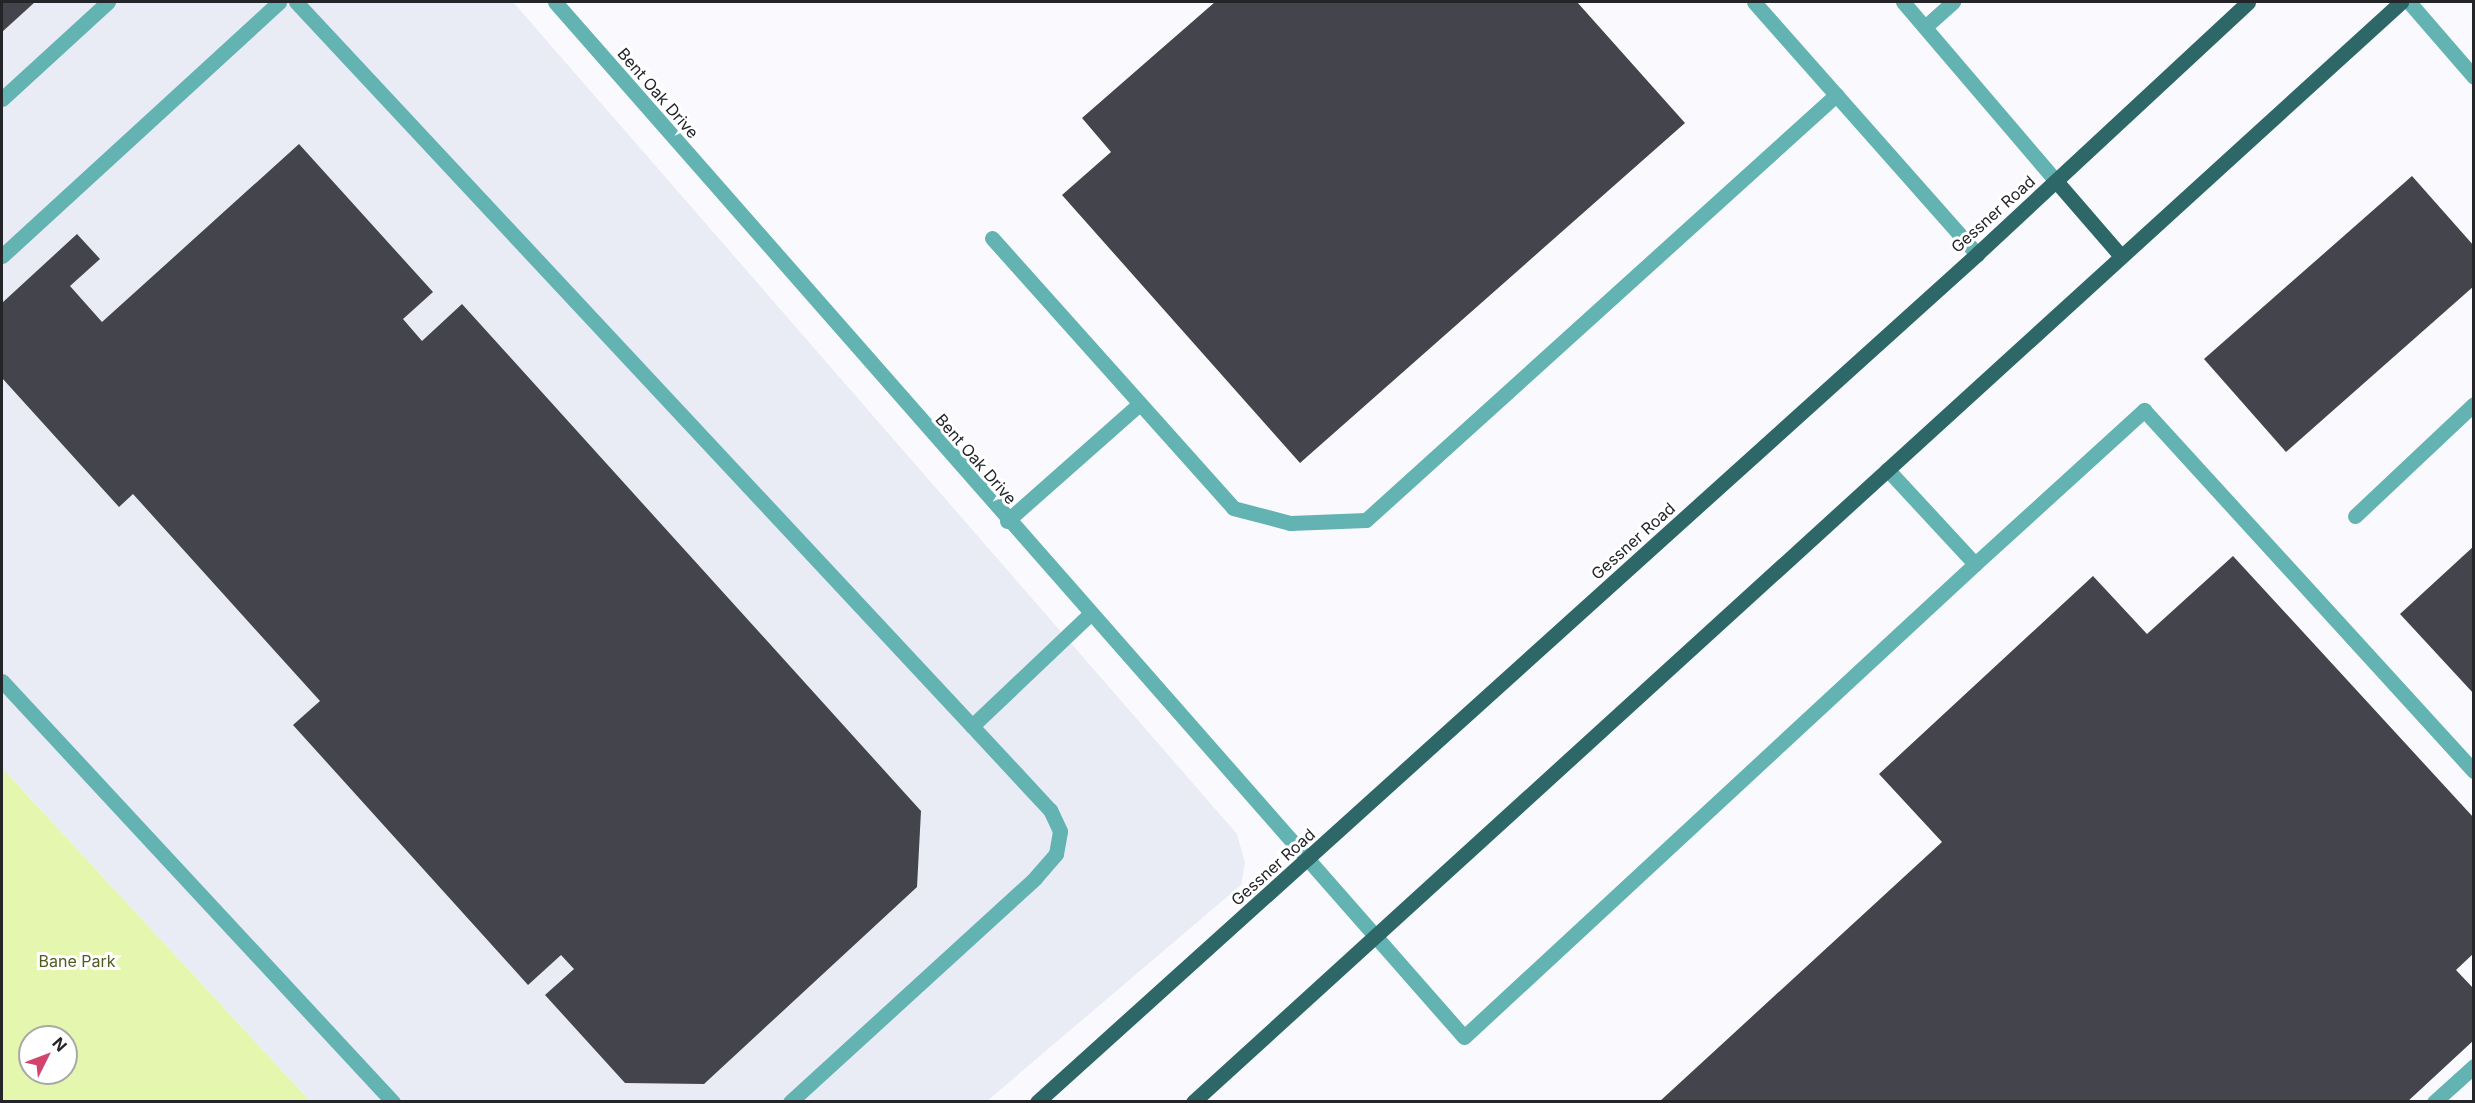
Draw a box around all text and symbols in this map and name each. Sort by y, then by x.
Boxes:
street label: Bent Oak Drive [614,44,702,142]
street label: Gessner Road [1947,171,2039,257]
street label: Bent Oak Drive [932,410,1020,508]
street label: Gessner Road [1587,498,1679,584]
street label: Gessner Road [1227,824,1319,910]
park label: Bane Park [39,951,115,971]
north arrow [18,1025,78,1085]
text: N [48,1033,71,1056]

